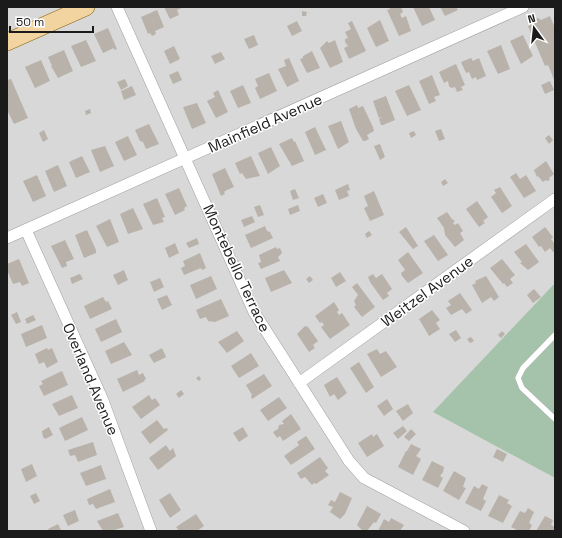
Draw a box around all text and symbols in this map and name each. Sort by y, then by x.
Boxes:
scale bar [10,8,93,34]
north arrow [514,8,554,48]
text: N [526,11,537,26]
text: 50 m [16,14,44,30]
street label: Mainfield Avenue [205,89,325,157]
street label: Montebello Terrace [199,201,275,335]
street label: Weitzel Avenue [377,251,477,331]
street label: Overland Avenue [59,320,123,438]

